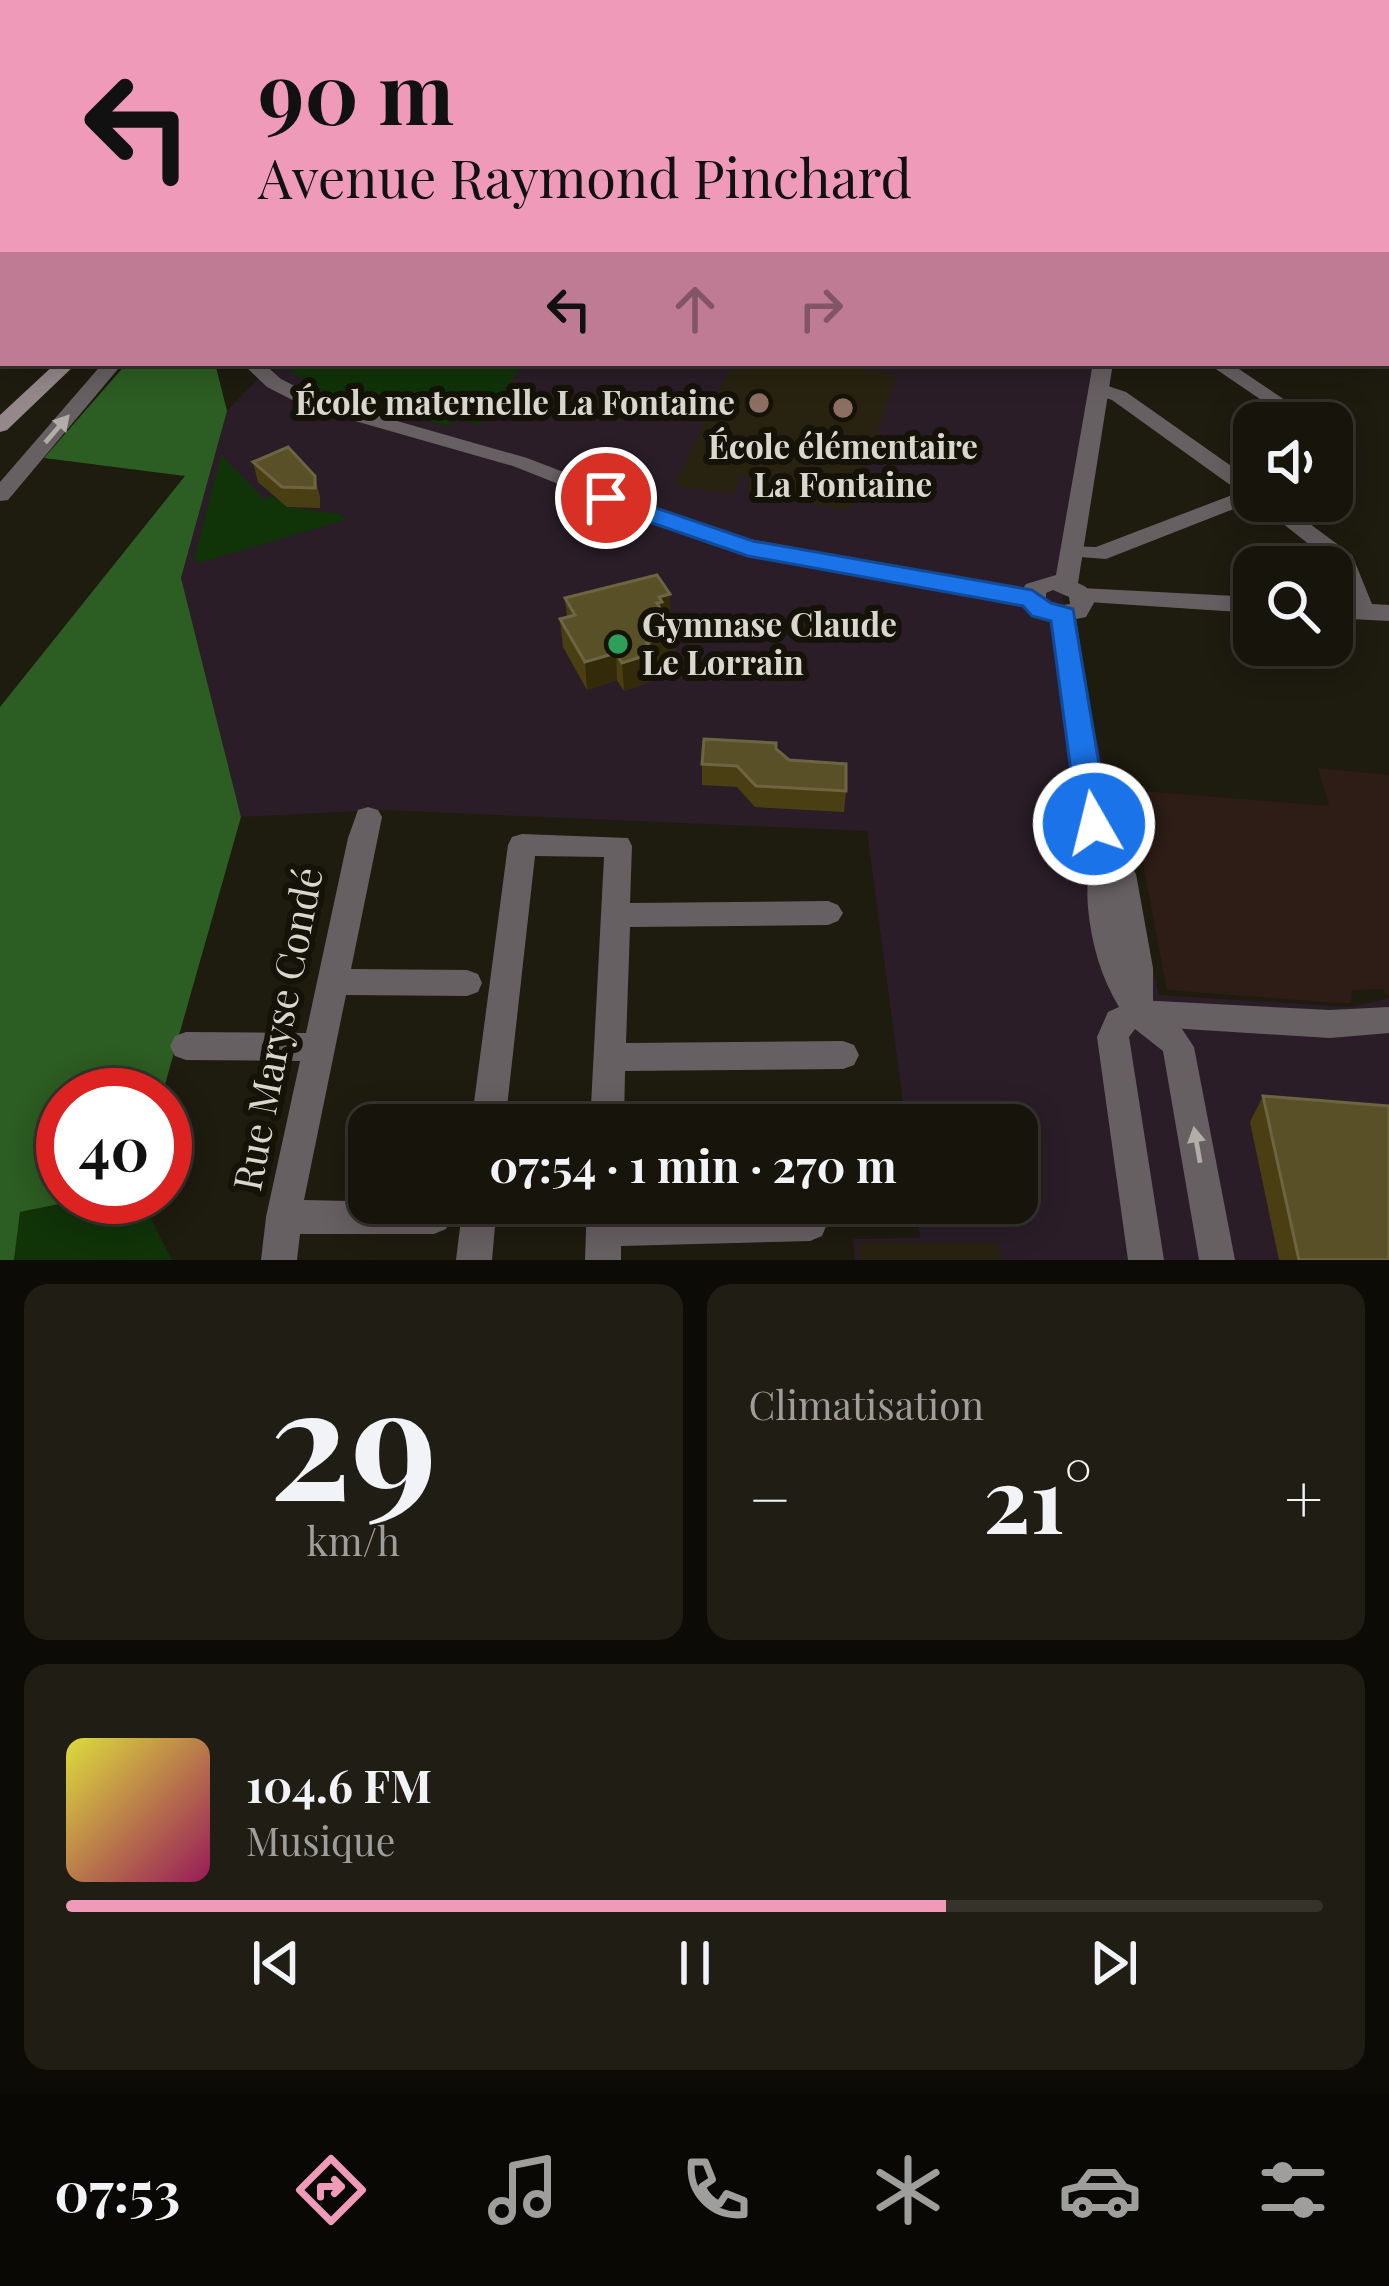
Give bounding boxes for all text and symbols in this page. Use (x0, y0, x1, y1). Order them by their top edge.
text: 90 m (258, 34, 454, 146)
icon: left (60, 48, 216, 204)
text: Avenue Raymond Pinchard (258, 141, 912, 213)
icon: left (536, 276, 602, 342)
icon: ahead (662, 276, 728, 342)
icon: right (788, 276, 854, 342)
place label: École maternelle La Fontaine (295, 379, 735, 423)
marker: École maternelle La Fontaine (746, 390, 772, 416)
marker: École élémentaire La Fontaine (830, 395, 856, 421)
map controls (1233, 402, 1353, 666)
button: sound (1233, 402, 1353, 522)
one-way arrow (43, 415, 70, 444)
place label: École élémentaire La Fontaine (708, 423, 978, 505)
pin (555, 447, 657, 549)
icon: arrive (573, 465, 639, 531)
button: search (1233, 546, 1353, 666)
place label: Gymnase Claude Le Lorrain (642, 601, 897, 683)
marker: Gymnase Claude Le Lorrain (605, 631, 631, 657)
position arrow (1031, 761, 1157, 887)
street label: Rue Maryse Condé (219, 863, 333, 1195)
speed limit sign: 40 (36, 1068, 192, 1224)
one-way arrow (1188, 1125, 1206, 1163)
text: 07:54 · 1 min · 270 m (489, 1134, 897, 1194)
text: 29 (269, 1332, 437, 1540)
text: Climatisation (749, 1378, 984, 1430)
text: 21° (983, 1437, 1092, 1557)
text: − (749, 1453, 791, 1541)
text: + (1284, 1453, 1323, 1541)
text: km/h (306, 1514, 400, 1566)
text: 104.6 FM (246, 1754, 432, 1814)
text: Musique (246, 1814, 395, 1866)
icon: previous (243, 1930, 309, 1996)
icon: pause (662, 1930, 728, 1996)
icon: next (1081, 1930, 1147, 1996)
icon: directions (289, 2148, 373, 2232)
icon: music (481, 2148, 565, 2232)
icon: phone (674, 2148, 758, 2232)
icon: climate (866, 2148, 950, 2232)
icon: car (1058, 2148, 1142, 2232)
icon: filters (1251, 2148, 1335, 2232)
text: 07:53 (54, 2154, 180, 2226)

